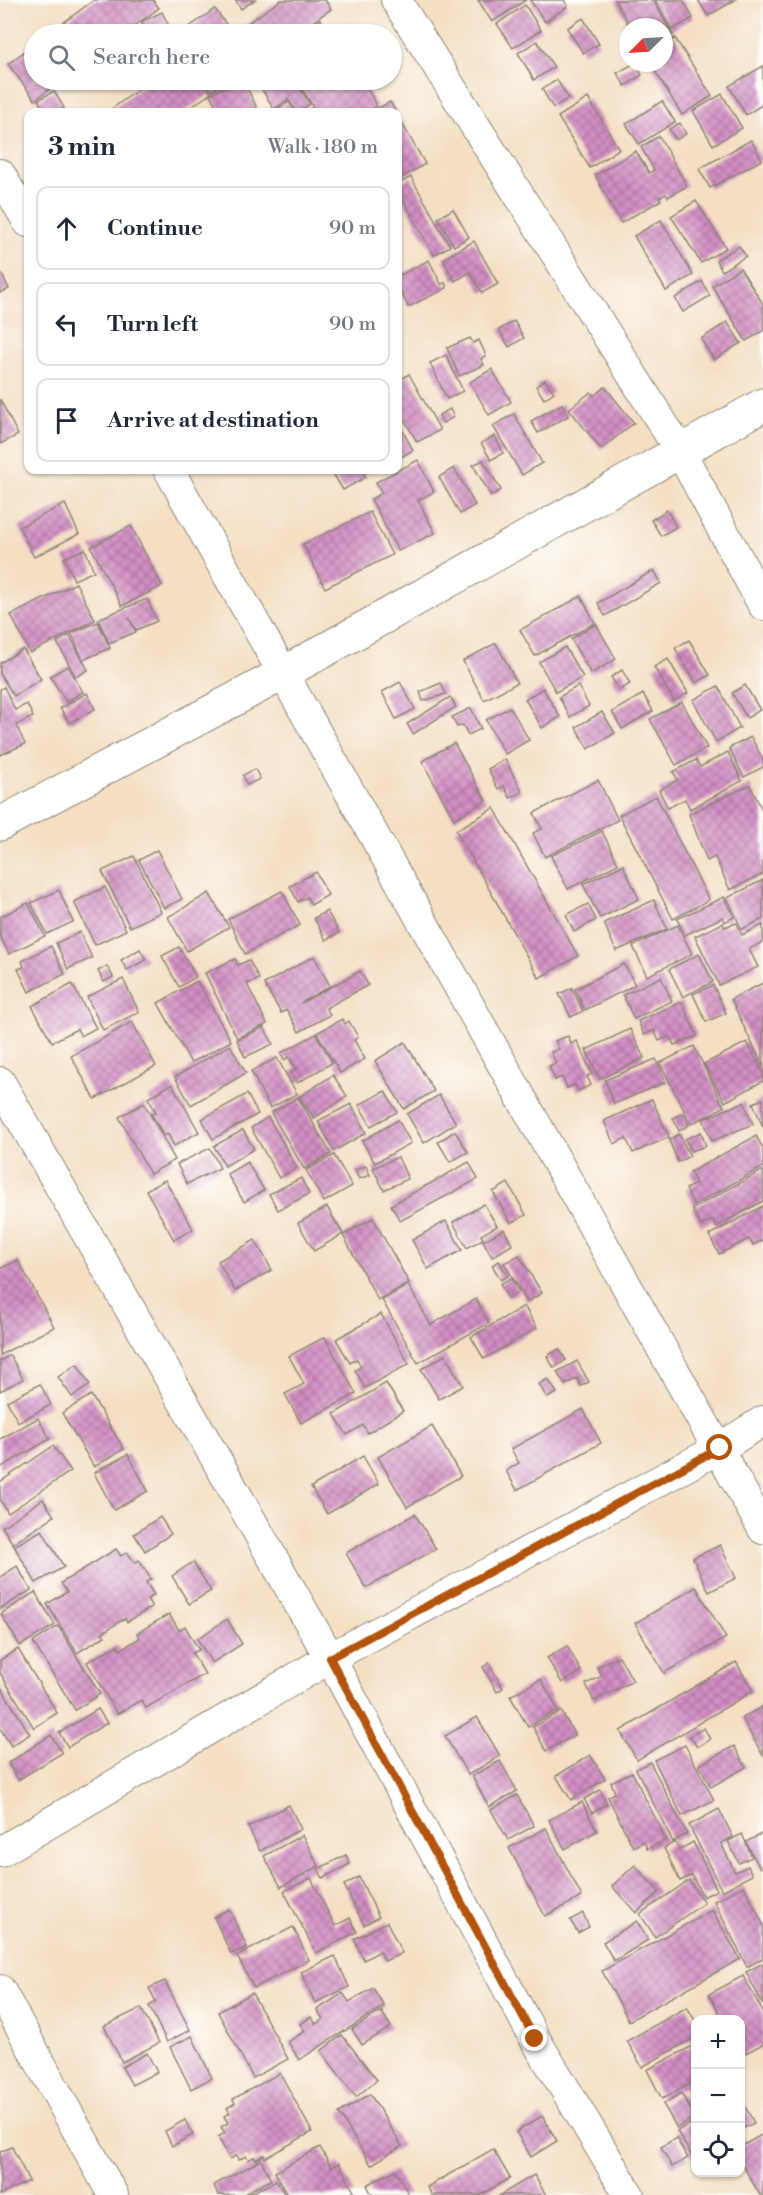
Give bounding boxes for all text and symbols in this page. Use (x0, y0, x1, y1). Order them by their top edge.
north arrow (619, 18, 673, 72)
search box (24, 24, 402, 90)
icon: search (45, 41, 78, 74)
text: Search here (93, 44, 210, 71)
text: 3 min (48, 131, 116, 163)
text: Walk · 180 m (268, 135, 378, 160)
icon: ahead (50, 212, 83, 245)
text: Continue (107, 215, 203, 242)
text: 90 m (329, 216, 376, 241)
icon: left (50, 308, 83, 341)
text: Turn left (107, 311, 198, 338)
text: 90 m (329, 312, 376, 337)
icon: arrive (50, 404, 83, 437)
text: Arrive at destination (107, 407, 319, 434)
route start (706, 1434, 732, 1460)
map controls (691, 2015, 745, 2177)
button: + (691, 2015, 745, 2069)
route end (521, 2025, 547, 2051)
button: − (691, 2069, 745, 2123)
button: locate (691, 2123, 745, 2177)

